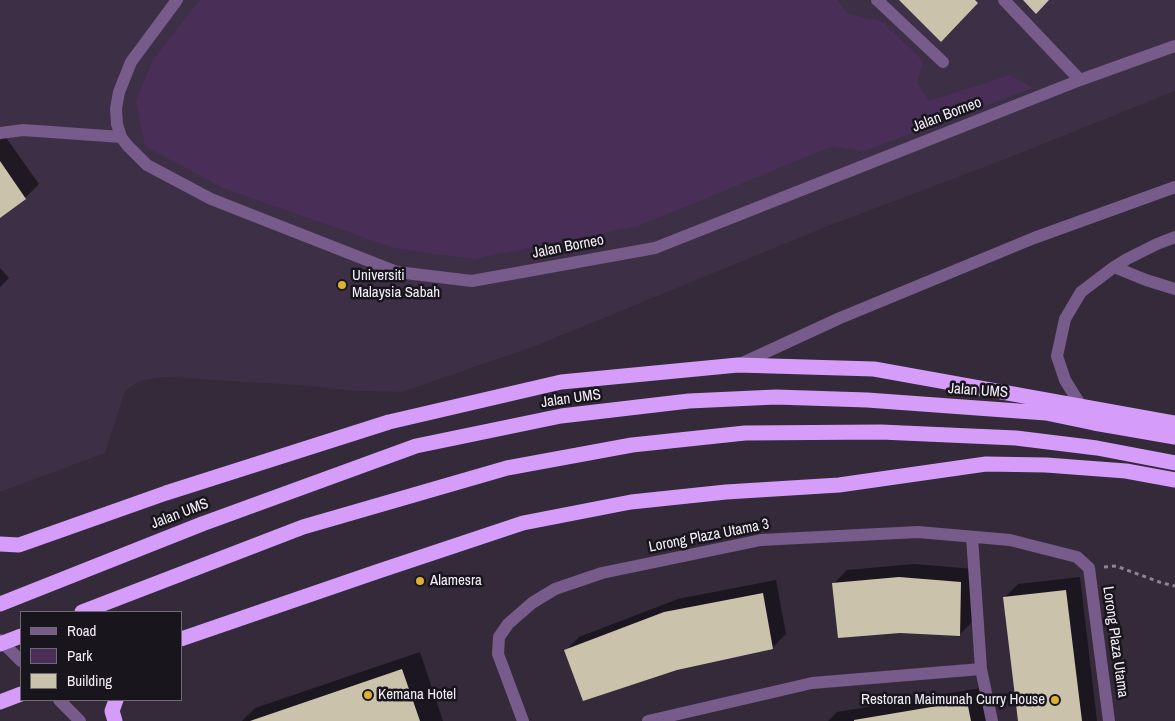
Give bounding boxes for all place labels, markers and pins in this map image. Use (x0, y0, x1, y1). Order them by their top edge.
place label: Universiti Malaysia Sabah (352, 267, 440, 302)
marker: Universiti Malaysia Sabah (336, 279, 348, 291)
place label: Alamesra (430, 572, 482, 590)
marker: Alamesra (414, 575, 426, 587)
place label: Kemana Hotel (378, 686, 456, 704)
marker: Kemana Hotel (362, 689, 374, 701)
place label: Restoran Maimunah Curry House (861, 691, 1045, 709)
marker: Restoran Maimunah Curry House (1049, 694, 1061, 706)

